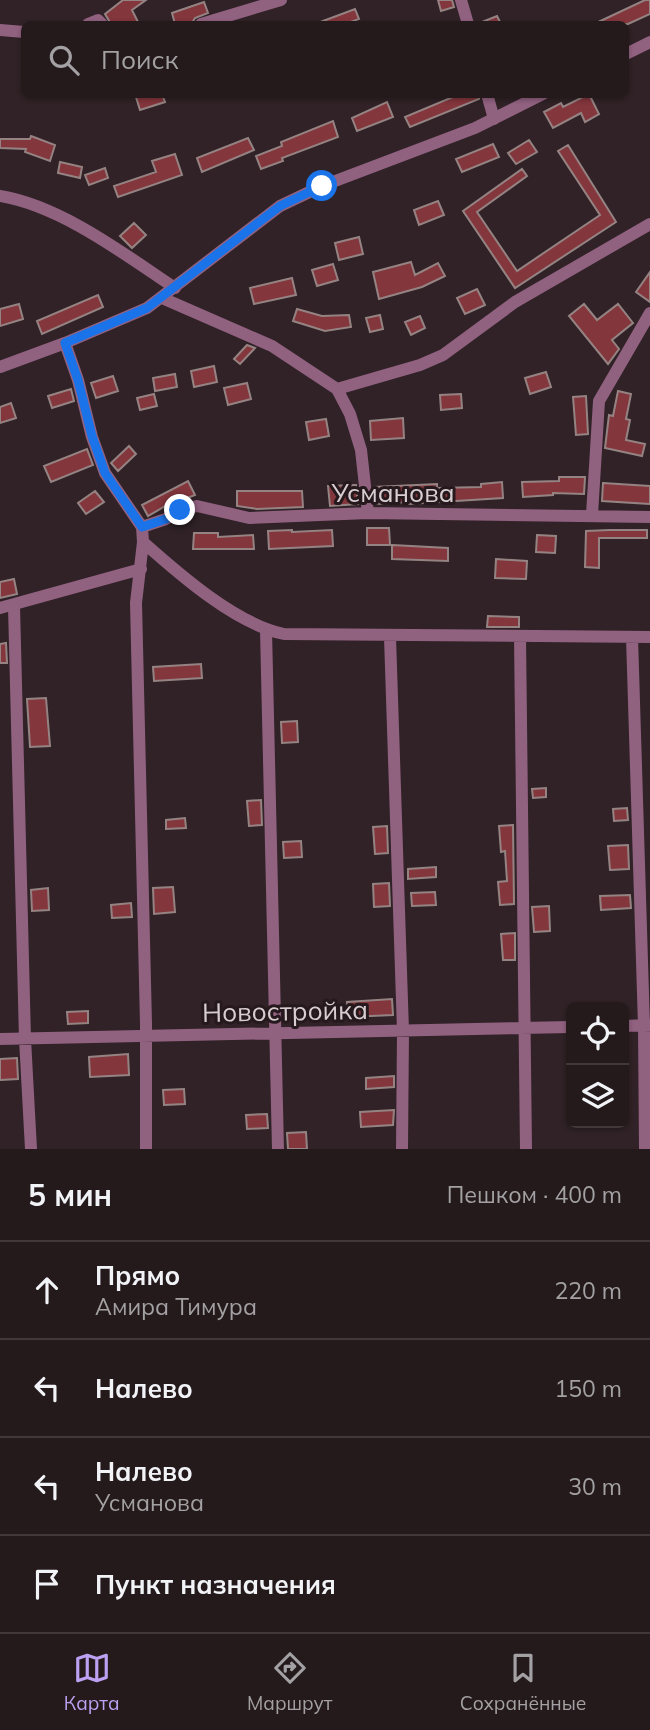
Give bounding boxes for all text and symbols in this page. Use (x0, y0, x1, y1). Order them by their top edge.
search box (21, 21, 629, 98)
icon: search (45, 41, 83, 79)
text: Поиск (101, 43, 179, 76)
route start (306, 170, 337, 201)
street label: Усманова (330, 476, 455, 509)
route end (164, 494, 195, 525)
street label: Новостройка (202, 993, 368, 1029)
map controls (566, 1002, 629, 1128)
button: locate (566, 1002, 629, 1065)
button: layers (566, 1065, 629, 1128)
text: 5 мин (28, 1176, 112, 1214)
text: Пешком · 400 m (447, 1180, 622, 1209)
text: Прямо (95, 1259, 180, 1292)
icon: ahead (28, 1271, 66, 1309)
text: 220 m (554, 1276, 622, 1305)
text: Амира Тимура (95, 1292, 257, 1321)
icon: left (28, 1369, 66, 1407)
text: Налево (95, 1372, 193, 1405)
text: 150 m (554, 1374, 622, 1403)
text: Налево (95, 1455, 193, 1488)
icon: left (28, 1467, 66, 1505)
text: 30 m (568, 1472, 622, 1501)
text: Усманова (95, 1488, 204, 1517)
icon: arrive (28, 1565, 66, 1603)
text: Пункт назначения (95, 1568, 336, 1601)
tab: Карта (64, 1649, 120, 1715)
tab: Маршрут (247, 1649, 332, 1715)
tab: Сохранённые (460, 1649, 586, 1715)

